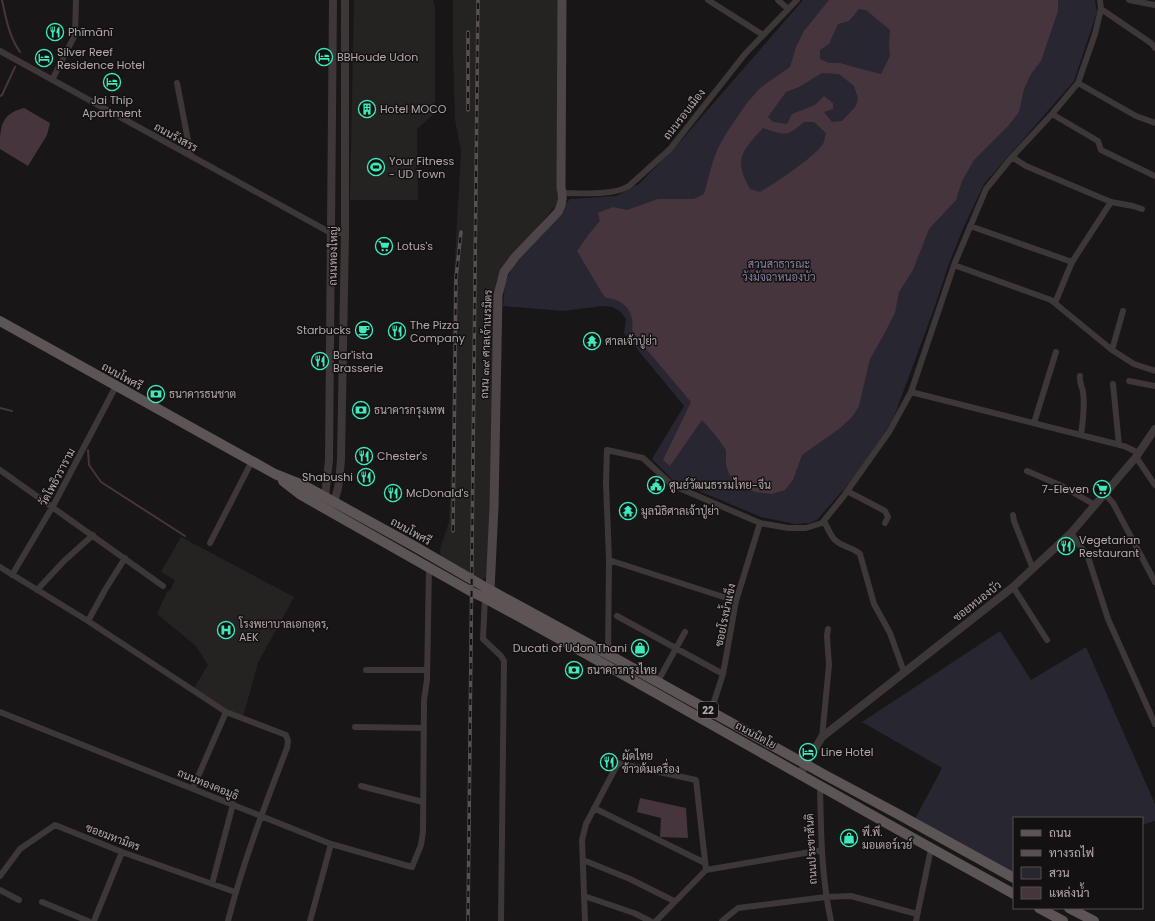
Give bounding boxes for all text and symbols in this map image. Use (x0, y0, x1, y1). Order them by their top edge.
restaurant icon: Phīmānī (45, 22, 65, 42)
place label: Phīmānī (68, 24, 114, 40)
place label: Silver Reef Residence Hotel (57, 44, 145, 73)
hotel icon: BBHoude Udon (314, 47, 334, 67)
hotel icon: Silver Reef Residence Hotel (34, 48, 54, 68)
place label: BBHoude Udon (337, 49, 418, 65)
hotel icon: Jai Thip Apartment (102, 72, 122, 92)
street label: ถนนรอบเมือง (659, 85, 709, 143)
place label: Jai Thip Apartment (82, 92, 142, 121)
building icon: Hotel MOCO (357, 99, 377, 119)
place label: Hotel MOCO (380, 101, 447, 117)
street label: ถนนรังสรร (151, 118, 201, 156)
place label: Your Fitness - UD Town (389, 153, 454, 182)
sports icon: Your Fitness - UD Town (366, 157, 386, 177)
street label: ถนนทองใหญ่ (324, 226, 342, 286)
supermarket icon: Lotus's (374, 236, 394, 256)
place label: Lotus's (397, 238, 433, 254)
park label: สวนสาธารณะ วังมัจฉาหนองบัว (742, 256, 816, 285)
street label: ถนน ๓๙ ศาลเจ้าเนรมิตร (476, 289, 496, 399)
place label: The Pizza Company (410, 317, 466, 346)
cafe icon: Starbucks (354, 320, 374, 340)
restaurant icon: The Pizza Company (387, 321, 407, 341)
place label: Starbucks (296, 322, 351, 338)
temple icon: ศาลเจ้าปู่ย่า (582, 331, 602, 351)
place label: ศาลเจ้าปู่ย่า (605, 333, 657, 349)
place label: Bar'ista Brasserie (333, 347, 383, 376)
restaurant icon: Bar'ista Brasserie (310, 351, 330, 371)
street label: ถนนโพศรี (99, 358, 145, 394)
bank icon: ธนาคารธนชาต (146, 384, 166, 404)
place label: ธนาคารธนชาต (169, 386, 236, 402)
bank icon: ธนาคารกรุงเทพ (351, 400, 371, 420)
place label: ธนาคารกรุงเทพ (374, 402, 445, 419)
street label: วัดโพธิวราราม (35, 445, 79, 509)
restaurant icon: Chester's (354, 446, 374, 466)
place label: Chester's (377, 448, 428, 464)
restaurant icon: Shabushi (356, 467, 376, 487)
place label: Shabushi (302, 469, 353, 485)
public building icon: ศูนย์วัฒนธรรมไทย-จีน (646, 475, 666, 495)
place label: ศูนย์วัฒนธรรมไทย-จีน (669, 477, 771, 493)
supermarket icon: 7-Eleven (1092, 479, 1112, 499)
place label: 7-Eleven (1042, 481, 1089, 497)
restaurant icon: McDonald's (383, 483, 403, 503)
place label: McDonald's (406, 485, 469, 501)
temple icon: มูลนิธิศาลเจ้าปู่ย่า (618, 501, 638, 521)
place label: มูลนิธิศาลเจ้าปู่ย่า (641, 503, 719, 519)
street label: ถนนโพศรี (388, 513, 434, 549)
place label: Vegetarian Restaurant (1079, 532, 1140, 561)
restaurant icon: Vegetarian Restaurant (1056, 536, 1076, 556)
street label: ซอยหนองบัว (949, 577, 1005, 625)
street label: ซอยโรงน้ำแข็ง (708, 581, 740, 648)
place label: โรงพยาบาลเอกอุดร, AEK (238, 616, 329, 645)
hospital icon: โรงพยาบาลเอกอุดร, AEK (216, 620, 236, 640)
shop icon: Ducati of Udon Thani (630, 638, 650, 658)
place label: Ducati of Udon Thani (513, 640, 627, 656)
bank icon: ธนาคารกรุงไทย (564, 660, 584, 680)
place label: ธนาคารกรุงไทย (587, 662, 657, 679)
road number: 22 (698, 702, 718, 718)
street label: ถนนนิตโย (733, 717, 779, 753)
hotel icon: Line Hotel (798, 742, 818, 762)
place label: Line Hotel (821, 744, 873, 760)
place label: ผัดไทย ข้าวต้มเครื่อง (622, 748, 680, 777)
restaurant icon: ผัดไทย ข้าวต้มเครื่อง (599, 752, 619, 772)
street label: ถนนทองคอมูธิ (175, 764, 241, 804)
street label: ถนนประชาสันติ (801, 813, 821, 885)
legend (1013, 817, 1143, 909)
street label: ซอยมหามิตร (83, 819, 143, 855)
place label: พี.พี. มอเตอร์เวย์ (862, 824, 912, 853)
text: ถนน (1049, 824, 1072, 841)
shop icon: พี.พี. มอเตอร์เวย์ (839, 828, 859, 848)
text: ทางรถไฟ (1049, 844, 1094, 861)
text: สวน (1049, 864, 1070, 881)
text: แหล่งน้ำ (1049, 882, 1089, 901)

